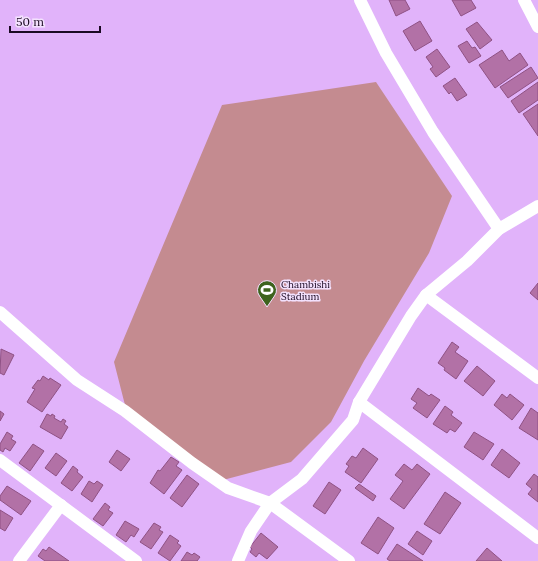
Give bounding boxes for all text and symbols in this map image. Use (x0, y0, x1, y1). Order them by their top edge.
scale bar (10, 8, 100, 34)
text: 50 m (16, 14, 44, 29)
place label: Chambishi Stadium (281, 278, 330, 303)
sports icon: Chambishi Stadium (256, 279, 278, 307)

